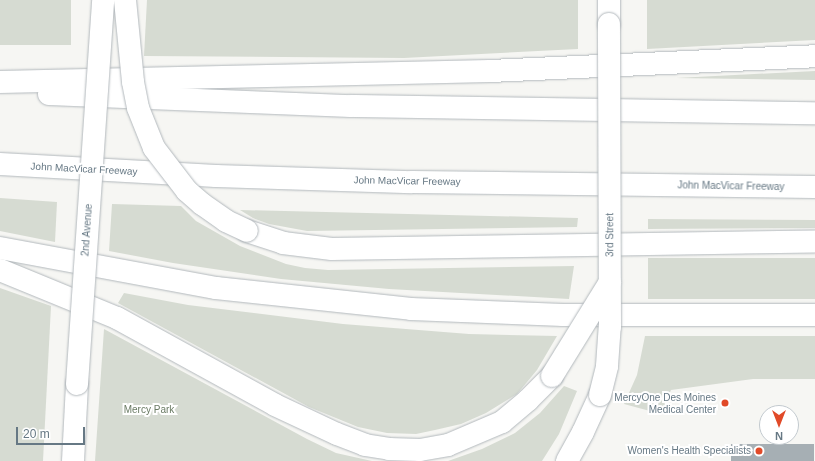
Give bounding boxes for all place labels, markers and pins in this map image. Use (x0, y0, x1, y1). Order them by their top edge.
place label: MercyOne Des Moines Medical Center (614, 391, 716, 414)
marker: MercyOne Des Moines Medical Center (719, 397, 731, 409)
place label: Women's Health Specialists (628, 445, 751, 457)
marker: Women's Health Specialists (754, 446, 764, 456)

